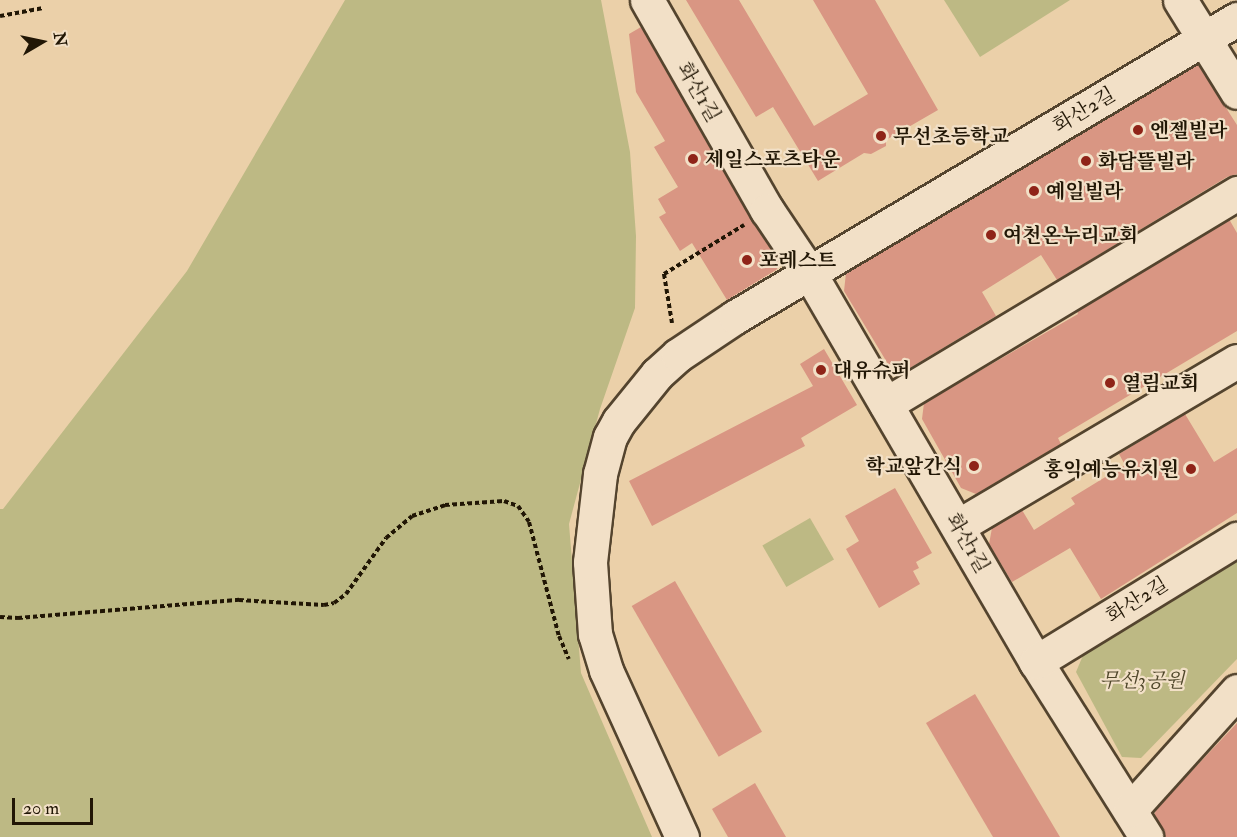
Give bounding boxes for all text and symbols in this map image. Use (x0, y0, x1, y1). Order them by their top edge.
north arrow (12, 12, 72, 72)
text: N (49, 31, 71, 48)
street label: 화산1길 (672, 58, 726, 126)
street label: 화산2길 (1049, 82, 1119, 138)
place label: 엔젤빌라 (1150, 118, 1227, 142)
marker: 엔젤빌라 (1131, 123, 1145, 137)
place label: 무선초등학교 (893, 124, 1009, 148)
marker: 무선초등학교 (874, 129, 888, 143)
place label: 제일스포츠타운 (705, 147, 840, 171)
place label: 화담뜰빌라 (1098, 149, 1195, 173)
marker: 제일스포츠타운 (686, 152, 700, 166)
marker: 화담뜰빌라 (1079, 154, 1093, 168)
place label: 예일빌라 (1046, 179, 1123, 203)
marker: 예일빌라 (1027, 184, 1041, 198)
place label: 여천온누리교회 (1003, 223, 1138, 247)
marker: 여천온누리교회 (984, 228, 998, 242)
place label: 포레스트 (759, 248, 836, 272)
marker: 포레스트 (740, 253, 754, 267)
place label: 대유슈퍼 (833, 358, 910, 382)
marker: 대유슈퍼 (814, 363, 828, 377)
place label: 열림교회 (1122, 371, 1199, 395)
marker: 열림교회 (1103, 376, 1117, 390)
place label: 학교앞간식 (865, 454, 962, 478)
place label: 홍익예능유치원 (1044, 457, 1179, 481)
marker: 학교앞간식 (967, 459, 981, 473)
marker: 홍익예능유치원 (1184, 462, 1198, 476)
street label: 화산1길 (941, 509, 995, 577)
street label: 화산2길 (1102, 572, 1172, 628)
park label: 무선3공원 (1100, 668, 1184, 692)
scale bar (15, 786, 96, 824)
text: 20 m (23, 797, 59, 820)

